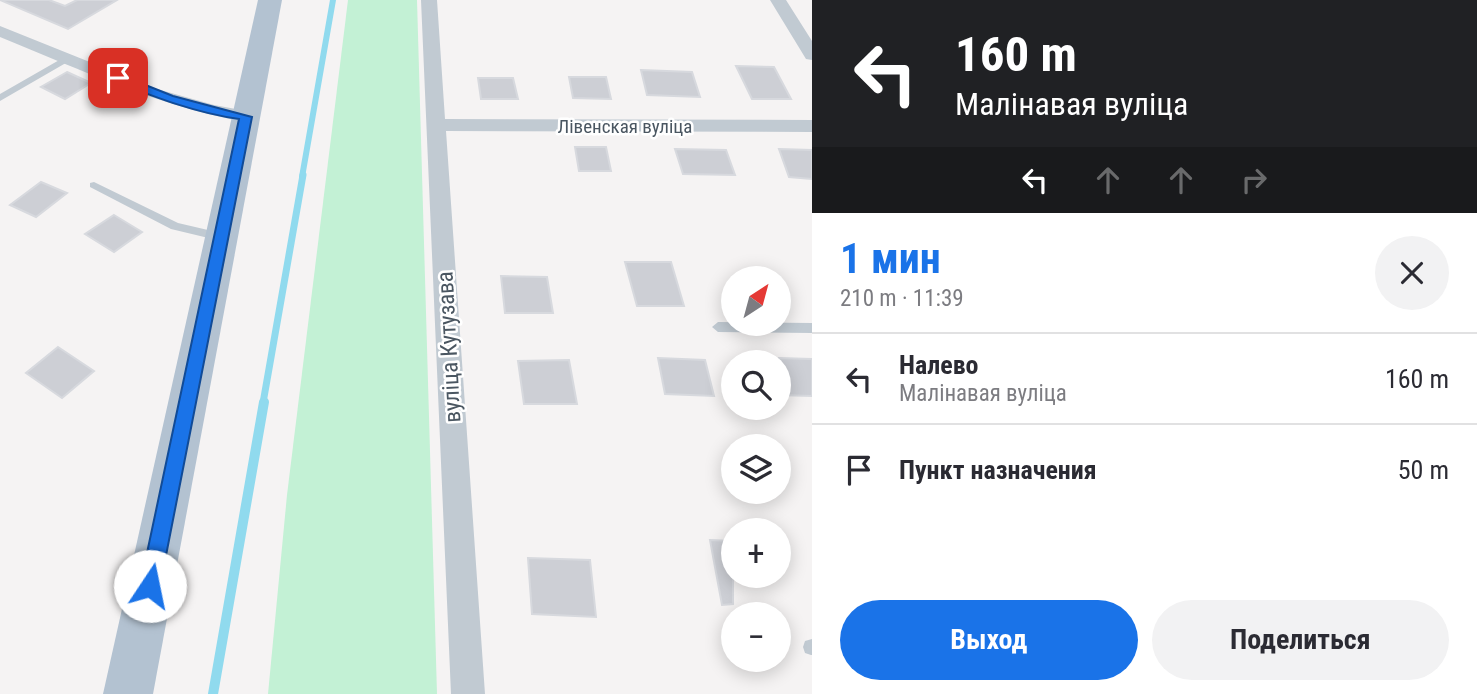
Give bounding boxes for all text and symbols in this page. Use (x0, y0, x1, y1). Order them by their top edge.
text: 160 m (955, 26, 1077, 83)
icon: left (840, 28, 931, 119)
pin (88, 48, 148, 108)
icon: arrive (99, 59, 137, 97)
text: Малінавая вуліца (955, 85, 1188, 123)
street label: Лівенская вуліца (558, 115, 692, 138)
icon: left (1016, 161, 1054, 199)
icon: ahead (1089, 161, 1127, 199)
icon: ahead (1162, 161, 1200, 199)
icon: right (1235, 161, 1273, 199)
text: 1 мин (840, 234, 941, 283)
button: close (1375, 236, 1449, 310)
north arrow (721, 266, 791, 336)
map controls (721, 266, 791, 672)
street label: вуліца Кутузава (432, 271, 466, 423)
text: 210 m · 11:39 (840, 285, 964, 312)
button: search (721, 350, 791, 420)
text: Налево (899, 350, 979, 380)
icon: left (840, 360, 878, 398)
text: 160 m (1385, 364, 1449, 394)
text: Малінавая вуліца (899, 380, 1067, 407)
button: layers (721, 434, 791, 504)
icon: arrive (840, 451, 878, 489)
text: Пункт назначения (899, 455, 1097, 485)
text: 50 m (1398, 455, 1449, 485)
button: + (721, 518, 791, 588)
position arrow (113, 549, 187, 623)
button: Выход (840, 600, 1138, 680)
button: Поделиться (1152, 600, 1449, 680)
button: − (721, 602, 791, 672)

